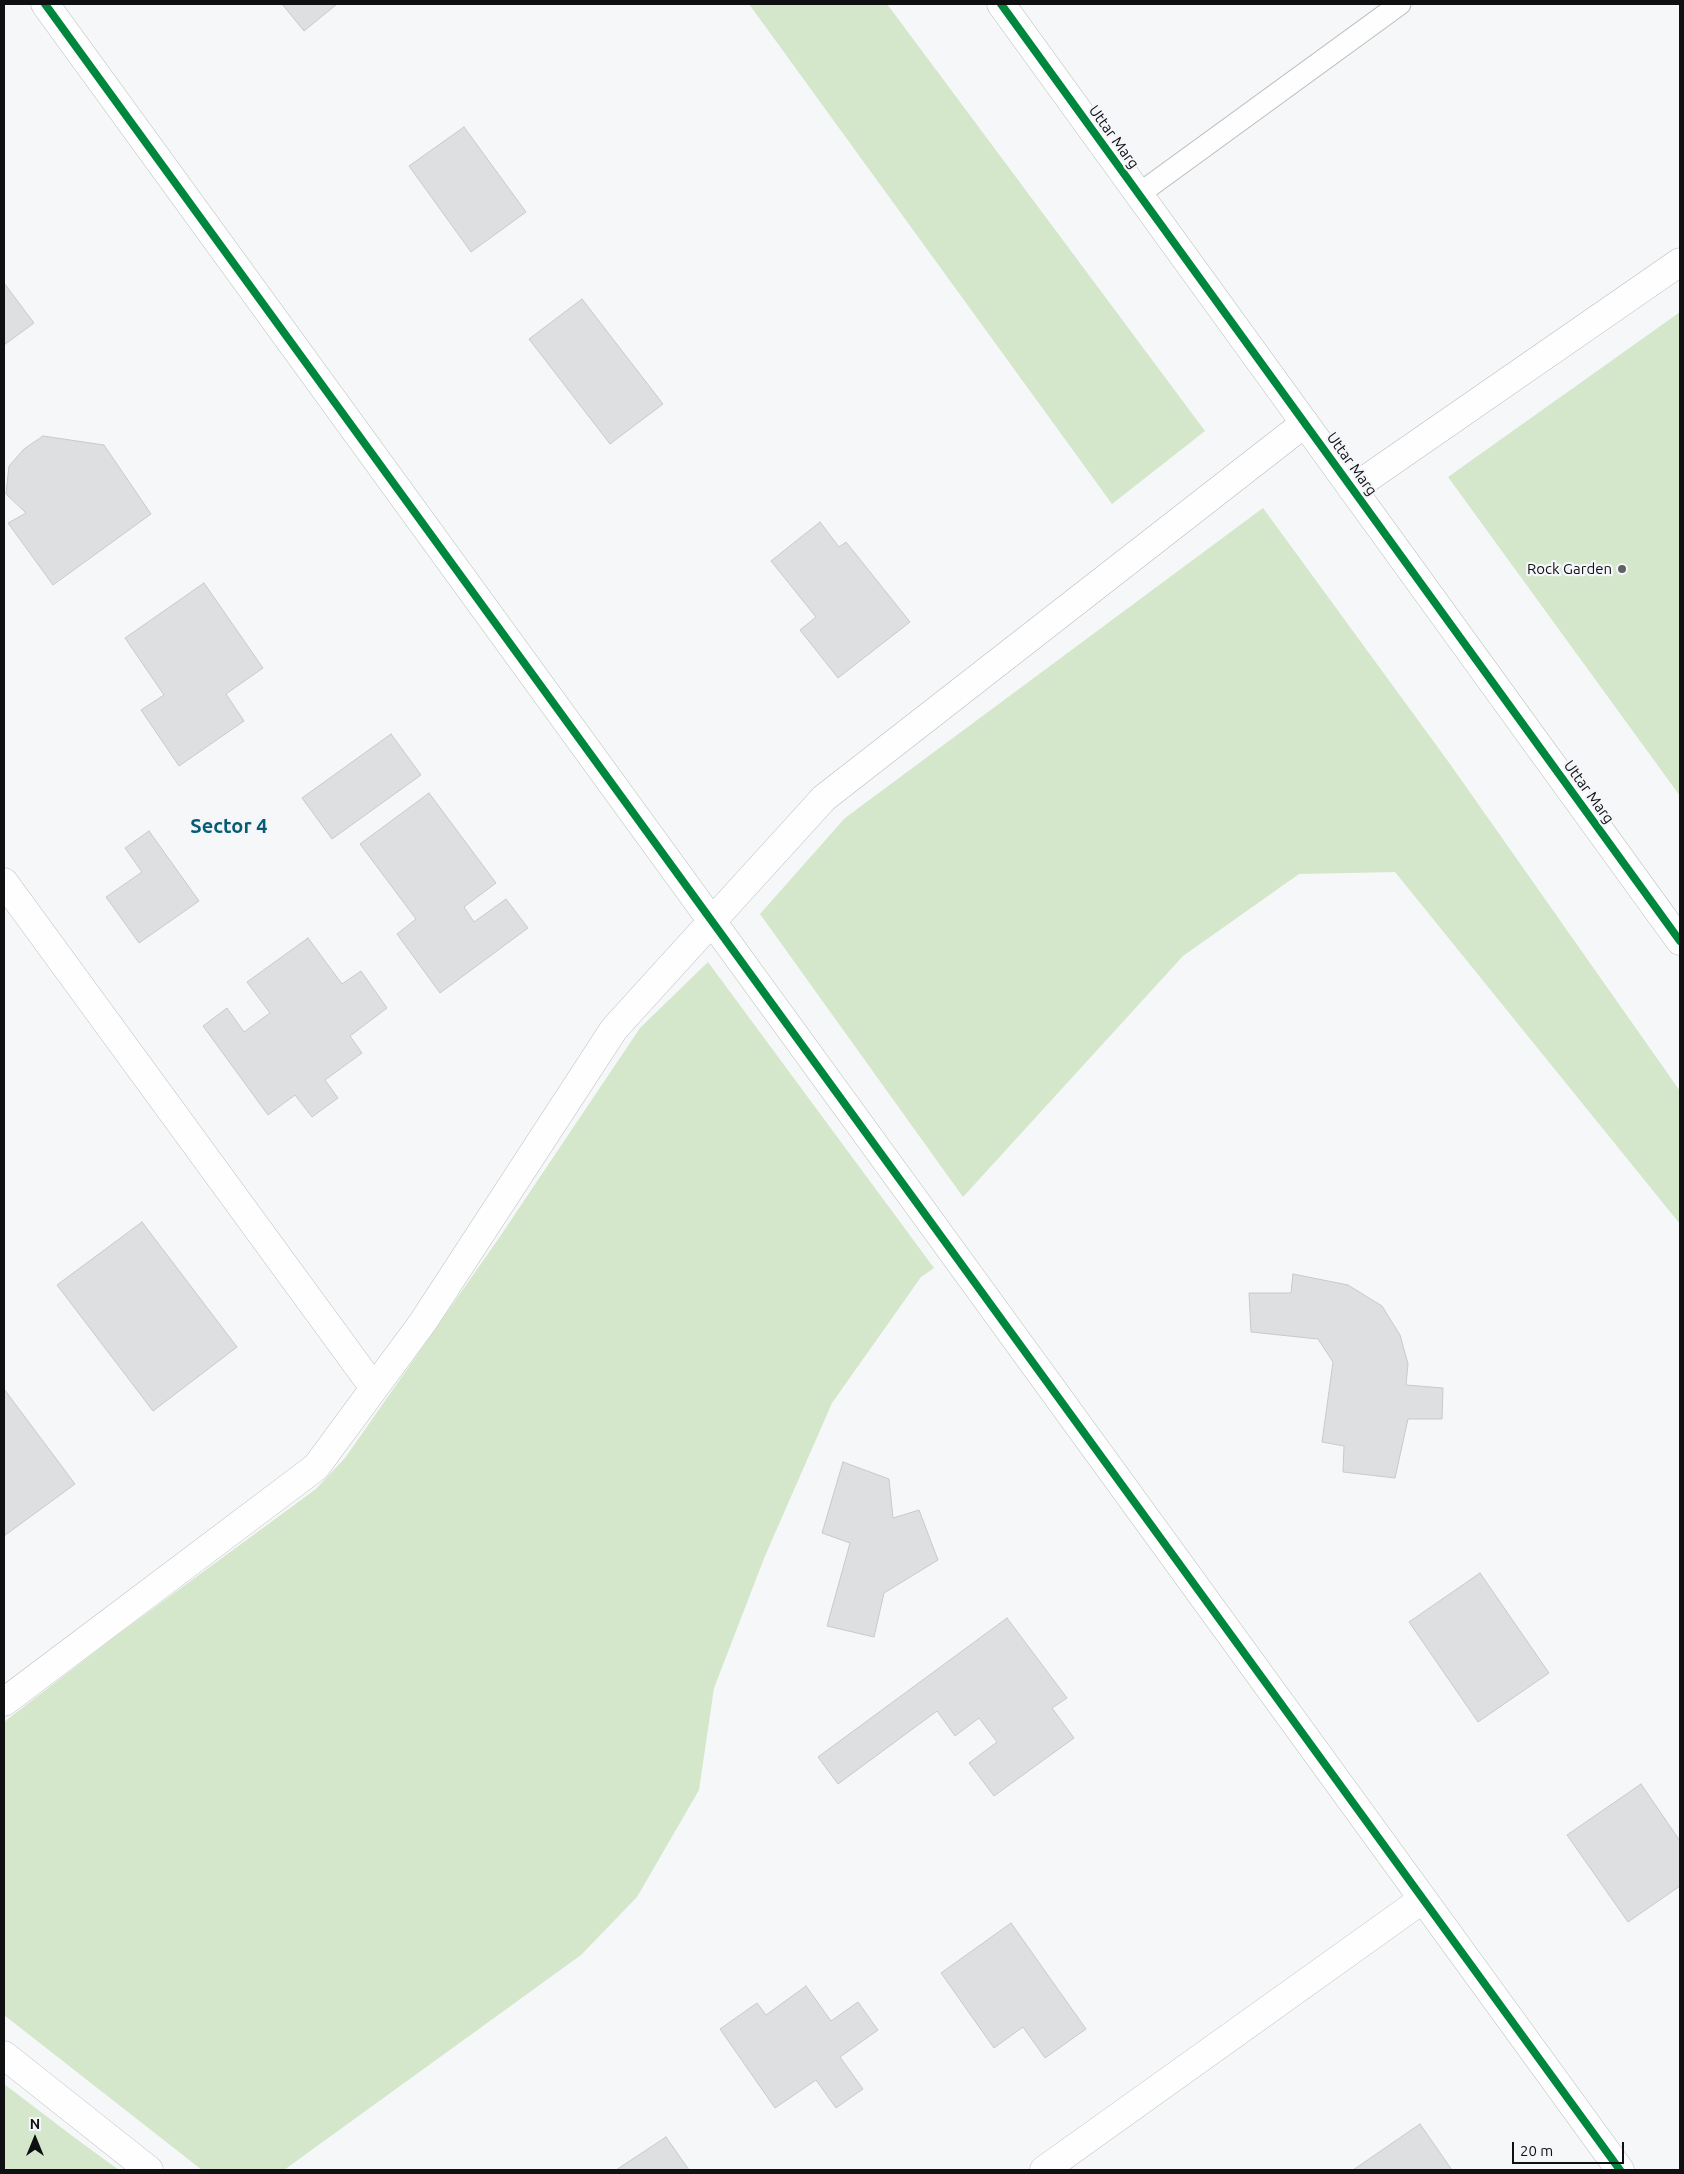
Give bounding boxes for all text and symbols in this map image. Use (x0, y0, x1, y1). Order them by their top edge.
street label: Uttar Marg (1085, 102, 1143, 172)
street label: Uttar Marg (1323, 429, 1381, 499)
place label: Rock Garden (1527, 560, 1612, 578)
marker: Rock Garden (1616, 563, 1628, 575)
street label: Uttar Marg (1560, 757, 1618, 827)
district label: Sector 4 (190, 814, 268, 838)
north arrow (10, 2114, 60, 2164)
text: N (30, 2116, 40, 2132)
scale bar (1514, 2132, 1626, 2164)
text: 20 m (1520, 2142, 1553, 2159)

